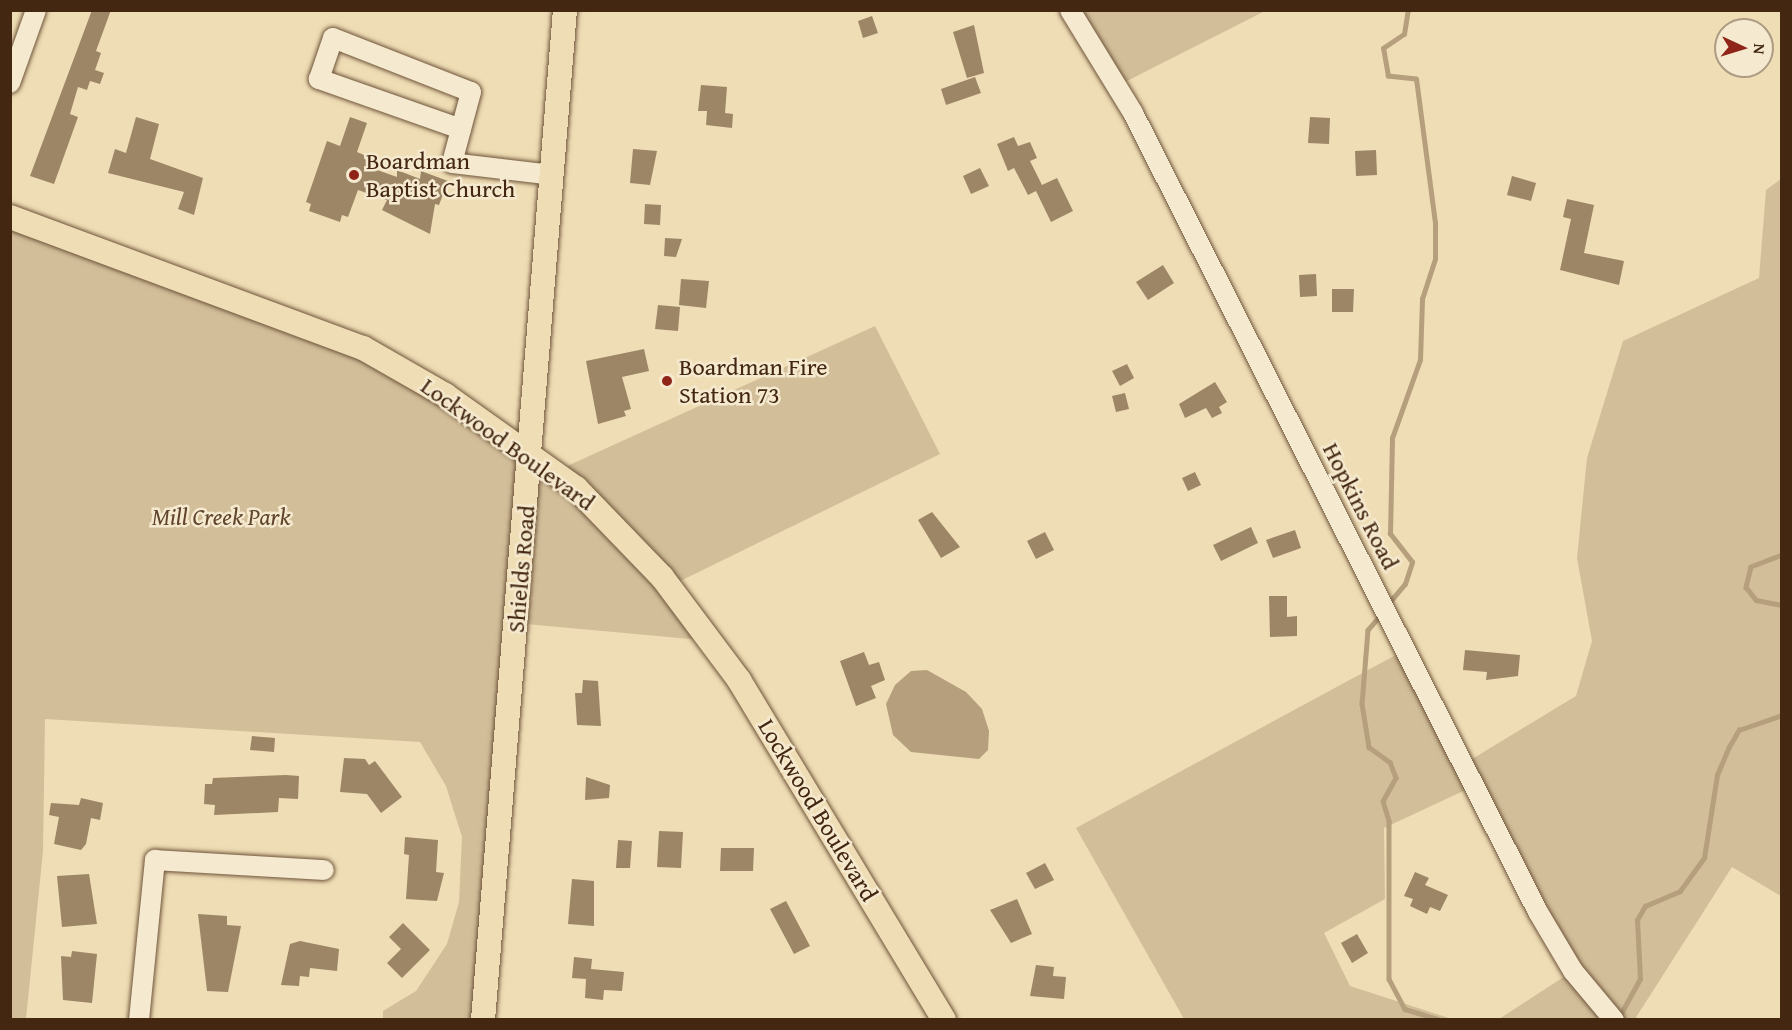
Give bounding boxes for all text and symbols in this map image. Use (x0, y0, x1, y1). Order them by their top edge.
north arrow (1714, 18, 1774, 78)
text: N (1748, 43, 1772, 55)
place label: Boardman Baptist Church (366, 147, 515, 203)
marker: Boardman Baptist Church (347, 168, 361, 182)
place label: Boardman Fire Station 73 (679, 353, 828, 409)
street label: Lockwood Boulevard (415, 371, 601, 517)
marker: Boardman Fire Station 73 (660, 374, 674, 388)
street label: Hopkins Road (1317, 438, 1405, 574)
park label: Mill Creek Park (152, 503, 290, 531)
street label: Shields Road (501, 504, 541, 634)
street label: Lockwood Boulevard (752, 714, 884, 906)

